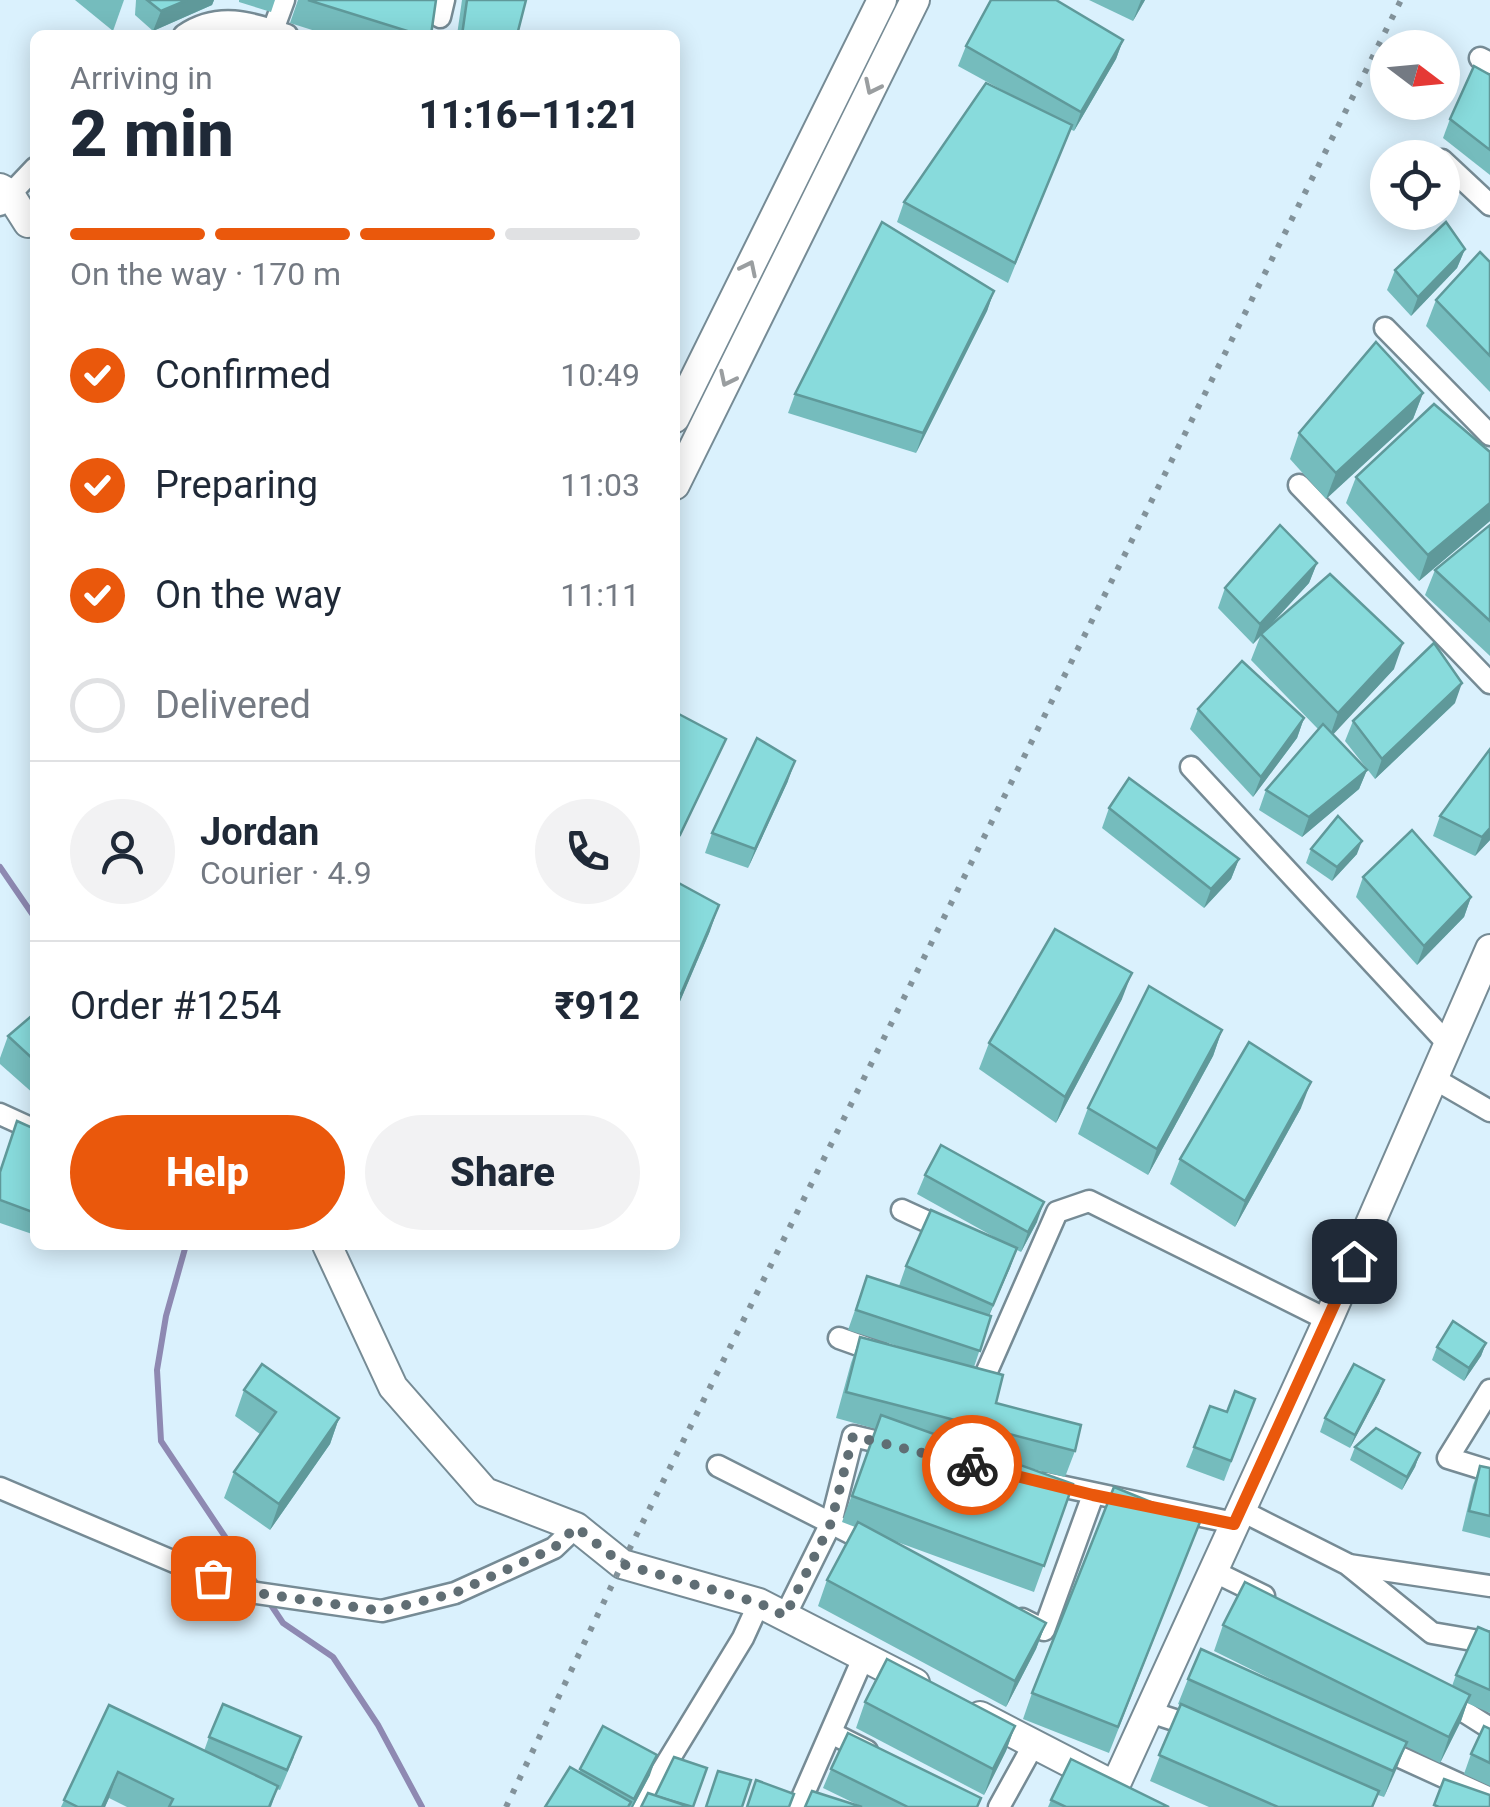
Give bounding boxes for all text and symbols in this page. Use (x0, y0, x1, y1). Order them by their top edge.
north arrow (1370, 30, 1460, 120)
map controls (1370, 30, 1460, 230)
text: Arriving in (70, 59, 213, 97)
one-way arrow (864, 77, 884, 95)
text: 11:16–11:21 (419, 93, 640, 137)
text: 2 min (70, 96, 234, 172)
button: locate (1370, 140, 1460, 230)
text: On the way · 170 m (70, 255, 341, 293)
one-way arrow (737, 260, 756, 278)
icon: check (70, 348, 125, 403)
text: Confirmed (155, 353, 331, 397)
text: 10:49 (560, 356, 640, 394)
one-way arrow (720, 368, 740, 386)
icon: check (70, 458, 125, 513)
text: Preparing (155, 463, 318, 507)
text: 11:03 (560, 466, 640, 504)
icon: check (70, 568, 125, 623)
text: On the way (155, 573, 341, 617)
text: 11:11 (560, 576, 640, 614)
text: Delivered (155, 683, 311, 727)
button: person (70, 799, 175, 904)
button: phone (535, 799, 640, 904)
text: Jordan (200, 810, 319, 854)
text: Courier · 4.9 (200, 854, 372, 892)
text: Order #1254 (70, 984, 281, 1028)
text: ₹912 (555, 984, 640, 1028)
button: Help (70, 1115, 345, 1230)
button: Share (365, 1115, 640, 1230)
pin (1312, 1219, 1397, 1304)
icon: home (1327, 1234, 1382, 1289)
courier (922, 1415, 1022, 1515)
icon: bike (945, 1438, 1000, 1493)
pin (171, 1536, 256, 1621)
icon: bag (186, 1551, 241, 1606)

